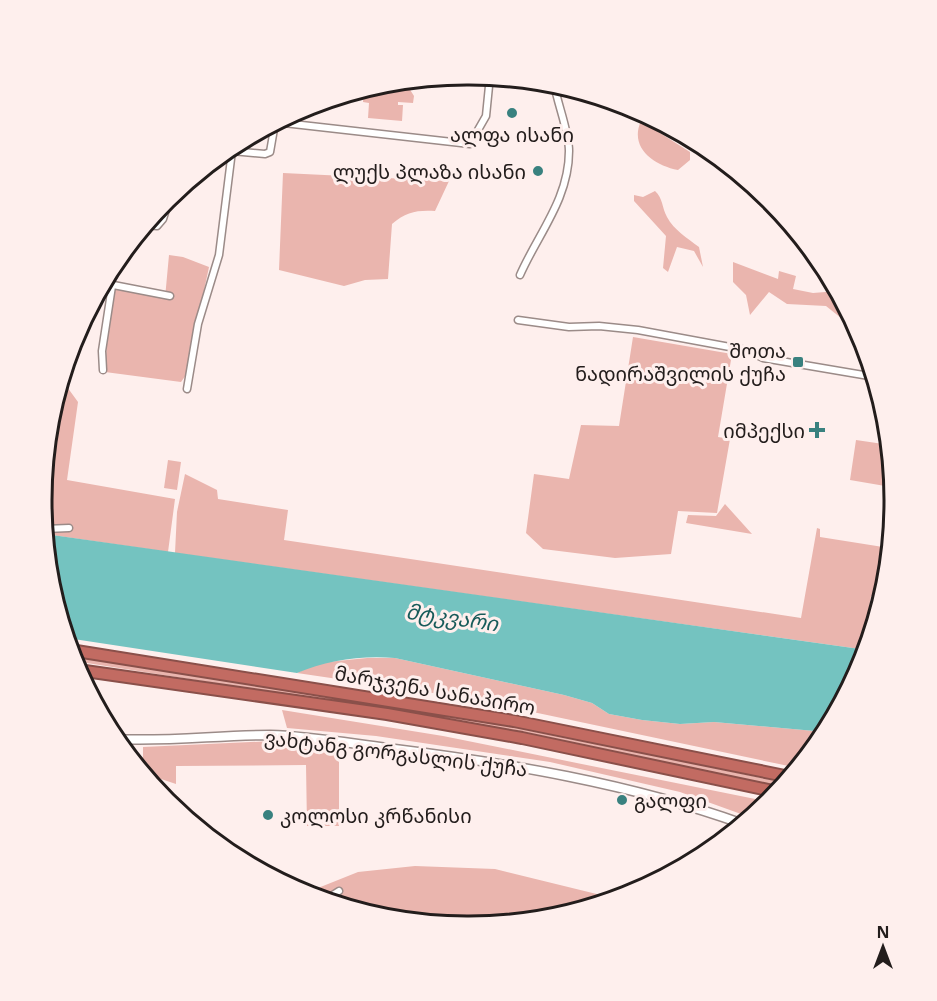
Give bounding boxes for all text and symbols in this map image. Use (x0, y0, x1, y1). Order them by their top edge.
marker: ალფა ისანი (505, 106, 519, 120)
place label: ალფა ისანი (450, 121, 574, 148)
place label: ლუქს პლაზა ისანი (333, 158, 526, 185)
marker: ლუქს პლაზა ისანი (531, 164, 545, 178)
place label: შოთა ნადირაშვილის ქუჩა (575, 337, 786, 387)
marker: შოთა ნადირაშვილის ქუჩა (791, 355, 805, 369)
place label: იმპექსი (723, 417, 805, 444)
marker: იმპექსი (810, 423, 824, 437)
water label: მტკვარი (404, 597, 501, 637)
street label: მარჯვენა სანაპირო (333, 659, 537, 721)
street label: ვახტანგ გორგასლის ქუჩა (263, 723, 529, 783)
place label: გალფი (634, 787, 707, 814)
marker: გალფი (615, 793, 629, 807)
place label: კოლოსი კრწანისი (280, 802, 472, 829)
marker: კოლოსი კრწანისი (261, 808, 275, 822)
north arrow (853, 917, 913, 977)
text: N (876, 921, 890, 943)

